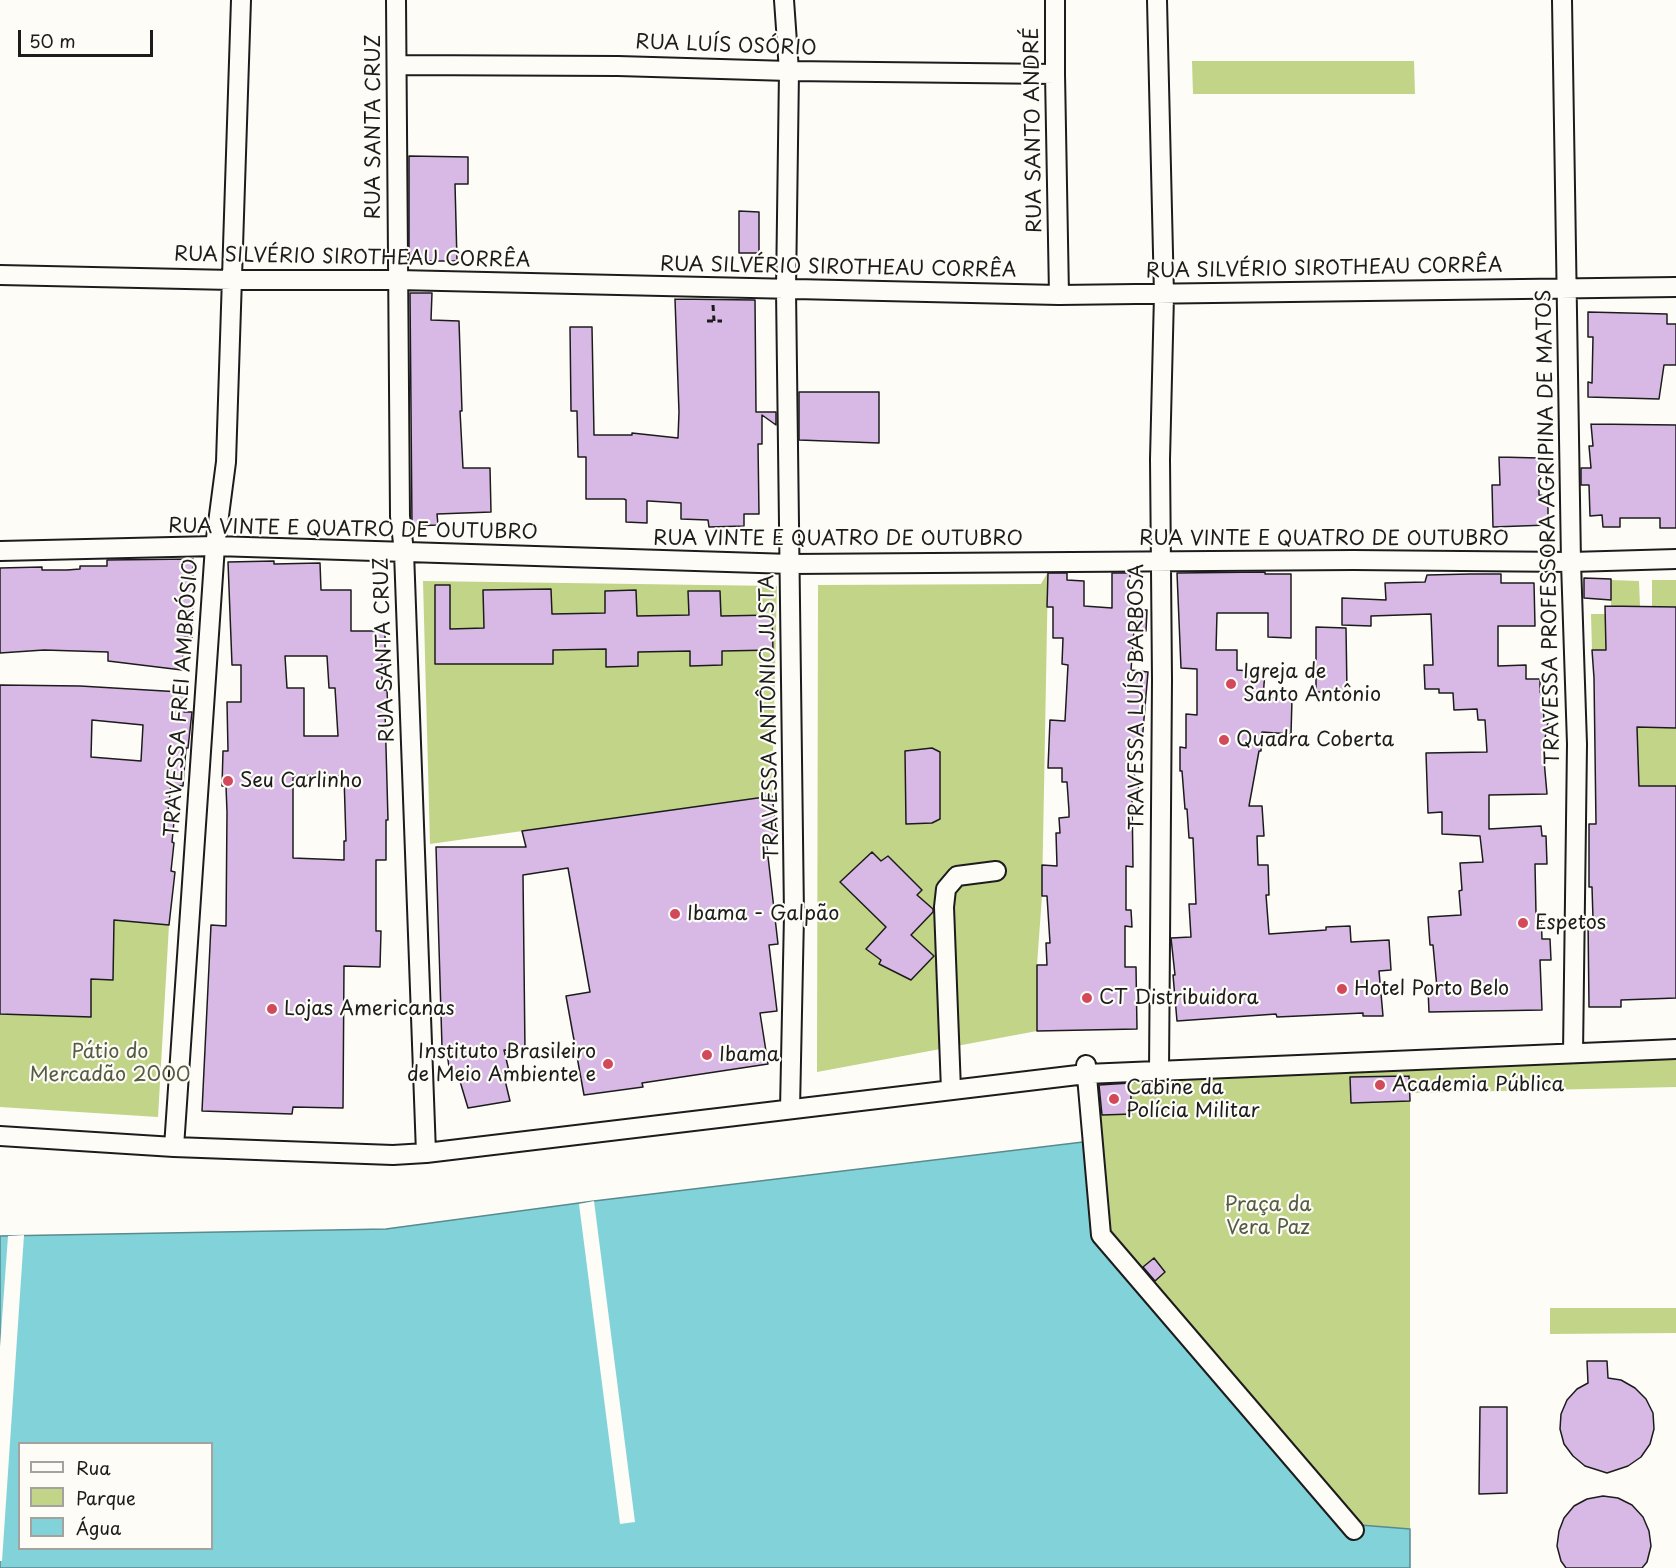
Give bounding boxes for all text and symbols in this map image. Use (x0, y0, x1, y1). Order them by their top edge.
scale bar (21, 18, 156, 56)
text: 50 m (29, 27, 76, 54)
street label: RUA SANTO ANDRÉ (1020, 27, 1048, 233)
street label: RUA LUÍS OSÓRIO (635, 31, 817, 61)
street label: RUA SANTA CRUZ (362, 34, 386, 220)
street label: RUA SILVÉRIO SIROTHEAU CORRÊA (174, 243, 530, 273)
street label: RUA SILVÉRIO SIROTHEAU CORRÊA (660, 253, 1016, 283)
street label: RUA SILVÉRIO SIROTHEAU CORRÊA (1146, 254, 1502, 284)
street label: TRAVESSA PROFESSORA AGRIPINA DE MATOS (1533, 289, 1565, 765)
street label: RUA VINTE E QUATRO DE OUTUBRO (168, 515, 538, 545)
street label: RUA VINTE E QUATRO DE OUTUBRO (653, 527, 1023, 551)
street label: RUA VINTE E QUATRO DE OUTUBRO (1139, 527, 1509, 551)
street label: RUA SANTA CRUZ (370, 557, 400, 743)
street label: TRAVESSA FREI AMBRÓSIO (160, 558, 204, 838)
street label: TRAVESSA LUÍS BARBOSA (1125, 564, 1149, 830)
street label: TRAVESSA ANTÔNIO JUSTA (756, 574, 784, 860)
place label: Igreja de Santo Antônio (1243, 660, 1381, 707)
marker: Igreja de Santo Antônio (1224, 677, 1238, 691)
place label: Quadra Coberta (1236, 728, 1394, 752)
marker: Quadra Coberta (1217, 733, 1231, 747)
place label: Seu Carlinho (240, 769, 362, 793)
marker: Seu Carlinho (221, 774, 235, 788)
place label: Ibama - Galpão (687, 902, 839, 926)
marker: Ibama - Galpão (668, 907, 682, 921)
place label: Espetos (1535, 911, 1606, 935)
marker: Espetos (1516, 916, 1530, 930)
place label: Hotel Porto Belo (1354, 977, 1509, 1001)
marker: Hotel Porto Belo (1335, 982, 1349, 996)
place label: CT Distribuidora (1099, 986, 1259, 1010)
marker: CT Distribuidora (1080, 991, 1094, 1005)
place label: Lojas Americanas (284, 997, 455, 1021)
marker: Lojas Americanas (265, 1002, 279, 1016)
park label: Pátio do Mercadão 2000 (30, 1040, 190, 1087)
place label: Instituto Brasileiro de Meio Ambiente e (407, 1040, 596, 1087)
place label: Ibama (719, 1043, 779, 1067)
marker: Ibama (700, 1048, 714, 1062)
marker: Instituto Brasileiro de Meio Ambiente e (601, 1057, 615, 1071)
place label: Academia Pública (1392, 1073, 1564, 1097)
place label: Cabine da Polícia Militar (1126, 1076, 1259, 1123)
marker: Academia Pública (1373, 1078, 1387, 1092)
marker: Cabine da Polícia Militar (1107, 1092, 1121, 1106)
park label: Praça da Vera Paz (1225, 1193, 1311, 1240)
legend (18, 1442, 213, 1550)
text: Rua (76, 1454, 111, 1481)
text: Parque (76, 1484, 136, 1511)
text: Água (76, 1514, 121, 1541)

